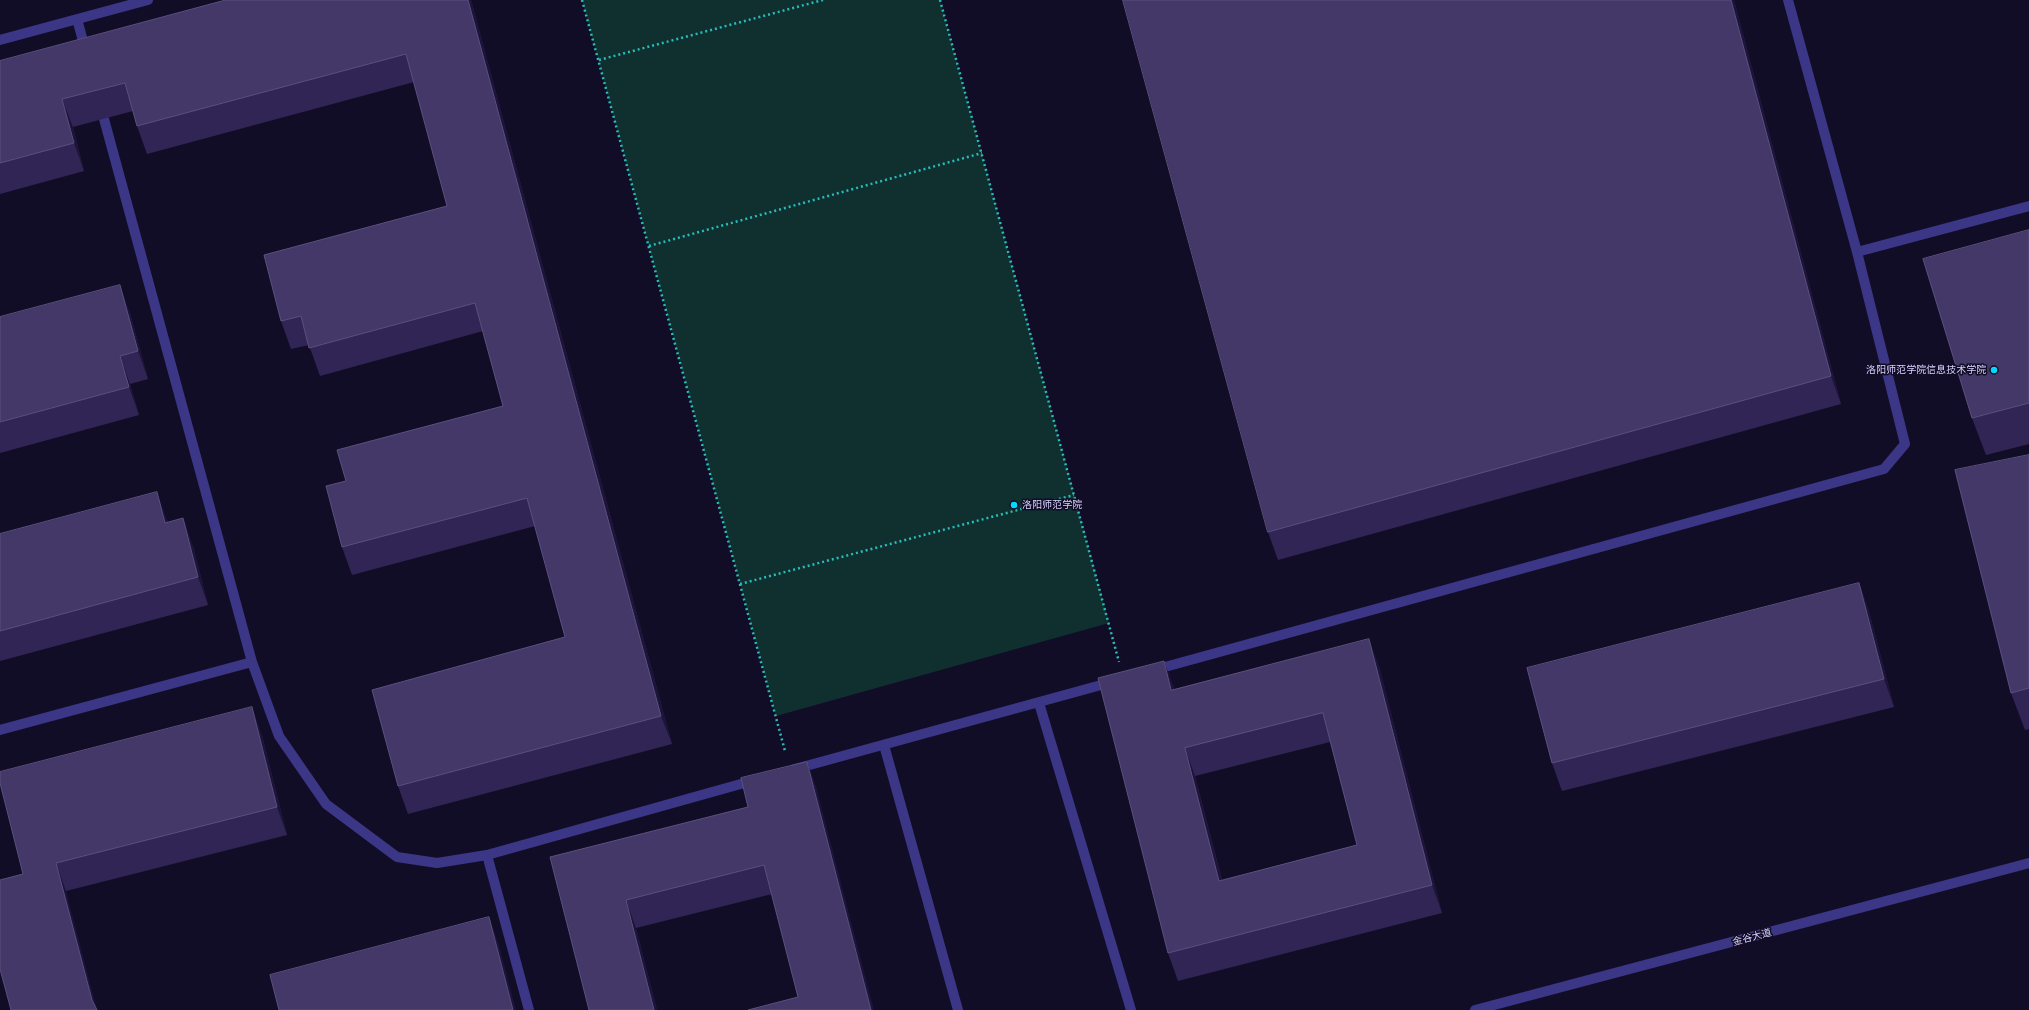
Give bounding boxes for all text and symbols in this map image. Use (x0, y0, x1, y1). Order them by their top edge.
place label: 洛阳师范学院信息技术学院 (1866, 364, 1986, 376)
marker: 洛阳师范学院信息技术学院 (1989, 365, 1999, 375)
place label: 洛阳师范学院 (1022, 499, 1082, 511)
marker: 洛阳师范学院 (1009, 500, 1019, 510)
street label: 金谷大道 (1731, 926, 1773, 948)

